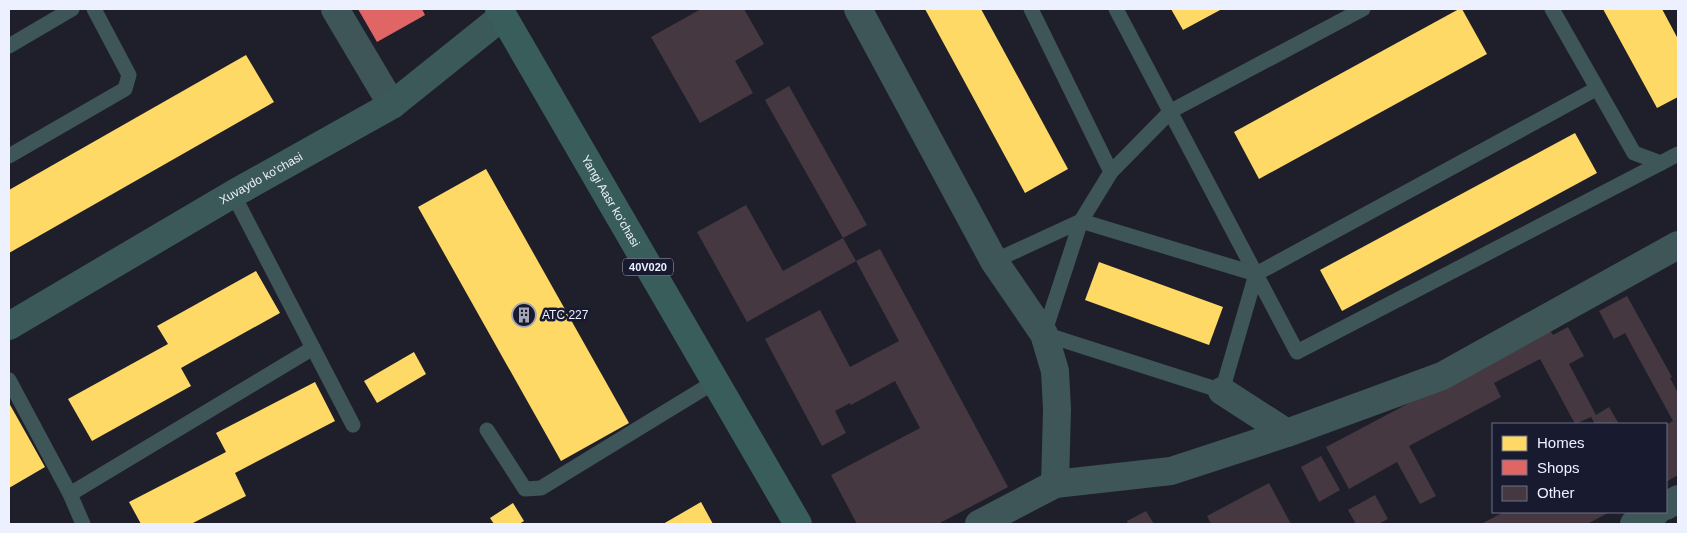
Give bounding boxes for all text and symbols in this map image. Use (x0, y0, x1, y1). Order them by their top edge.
street label: Xuvaydo ko'chasi (217, 150, 305, 207)
street label: Yangi Aasr ko'chasi (578, 153, 643, 249)
road number: 40V020 (623, 258, 673, 276)
building icon: АТС 227 (511, 302, 537, 328)
place label: АТС 227 (542, 308, 589, 322)
legend (1492, 423, 1667, 513)
text: Homes (1537, 434, 1585, 451)
text: Shops (1537, 459, 1580, 476)
text: Other (1537, 484, 1575, 501)

